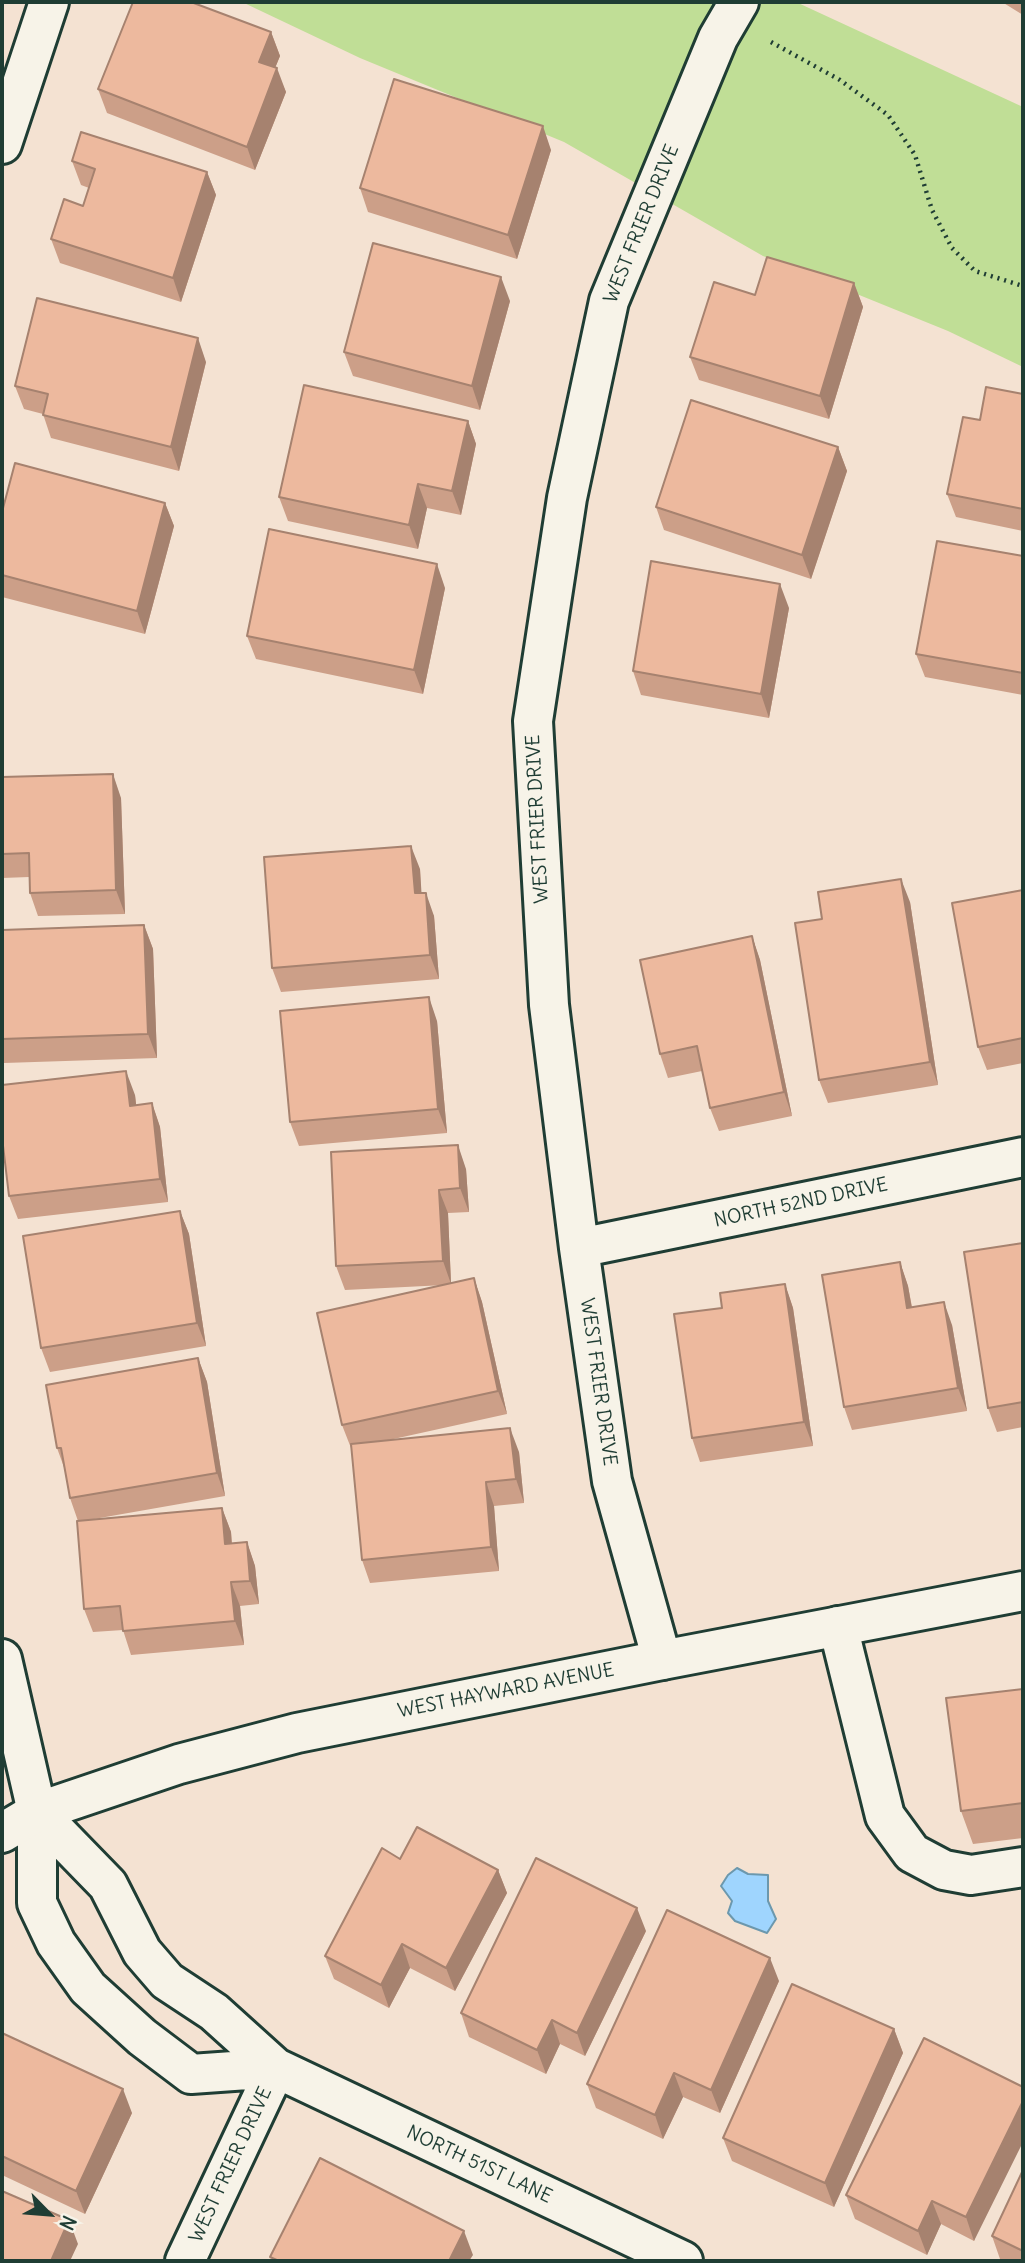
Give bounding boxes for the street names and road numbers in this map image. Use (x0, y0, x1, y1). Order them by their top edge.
street label: WEST FRIER DRIVE (600, 141, 684, 307)
street label: WEST FRIER DRIVE (522, 734, 554, 904)
street label: NORTH 52ND DRIVE (712, 1173, 890, 1233)
street label: WEST FRIER DRIVE (575, 1297, 621, 1467)
street label: WEST HAYWARD AVENUE (396, 1659, 616, 1723)
street label: WEST FRIER DRIVE (185, 2084, 277, 2246)
street label: NORTH 51ST LANE (403, 2121, 555, 2209)

